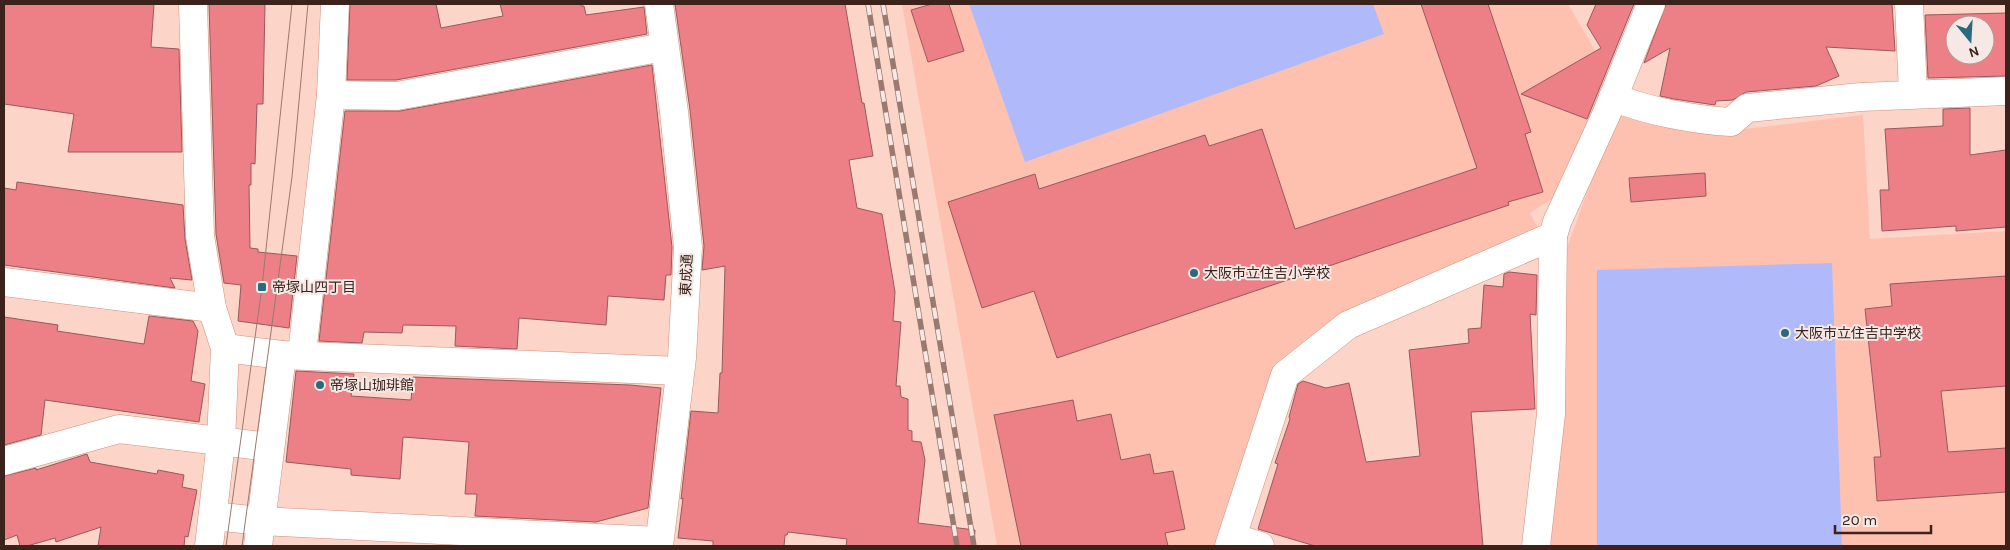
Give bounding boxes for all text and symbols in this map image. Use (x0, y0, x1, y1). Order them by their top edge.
north arrow (1945, 15, 1995, 65)
text: N (1966, 42, 1981, 62)
street label: 東成通 (677, 254, 696, 296)
place label: 大阪市立住吉小学校 (1204, 265, 1330, 282)
marker: 大阪市立住吉小学校 (1188, 267, 1200, 279)
place label: 帝塚山四丁目 (272, 279, 356, 296)
marker: 帝塚山四丁目 (256, 281, 268, 293)
place label: 大阪市立住吉中学校 (1795, 325, 1921, 342)
marker: 大阪市立住吉中学校 (1779, 327, 1791, 339)
place label: 帝塚山珈琲館 (330, 377, 414, 394)
marker: 帝塚山珈琲館 (314, 379, 326, 391)
scale bar (1835, 502, 1931, 534)
text: 20 m (1842, 511, 1877, 529)

